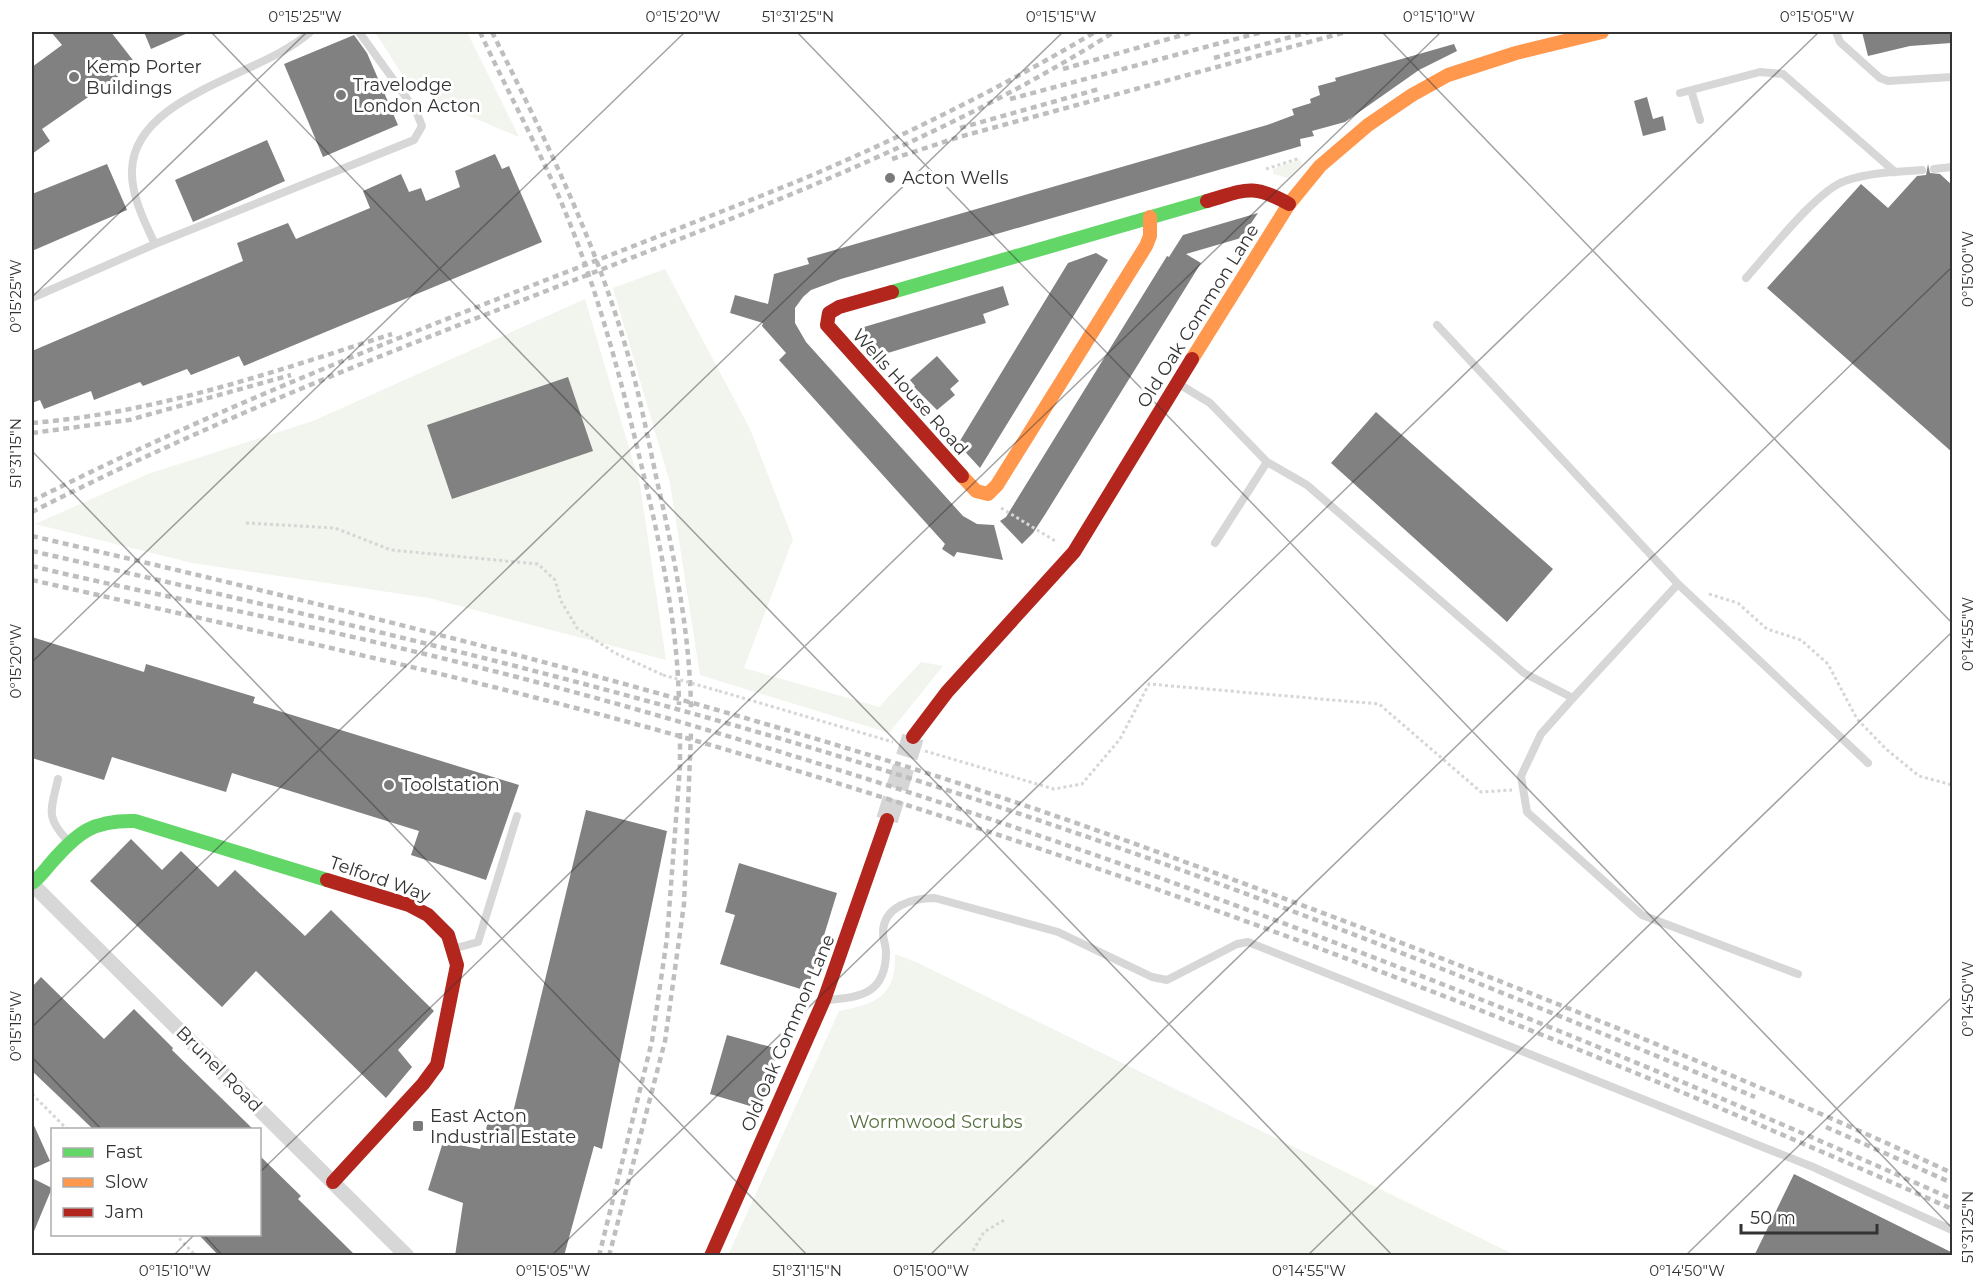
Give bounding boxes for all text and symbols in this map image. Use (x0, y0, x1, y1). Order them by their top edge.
text: 0°15'25"W (268, 7, 342, 26)
text: 0°15'20"W (646, 7, 721, 26)
text: 51°31'25"N (762, 7, 834, 26)
text: 0°15'15"W (1026, 7, 1097, 26)
text: 0°15'10"W (1403, 7, 1475, 26)
text: 0°15'05"W (1780, 7, 1855, 26)
place label: Kemp Porter Buildings (86, 56, 202, 99)
marker: Kemp Porter Buildings (67, 70, 81, 84)
place label: Travelodge London Acton (353, 74, 481, 117)
marker: Travelodge London Acton (334, 88, 348, 102)
place label: Acton Wells (902, 167, 1009, 189)
marker: Acton Wells (883, 171, 897, 185)
street label: Old Oak Common Lane (1132, 220, 1264, 412)
text: 0°15'00"W (1958, 231, 1977, 307)
text: 0°15'25"W (6, 259, 25, 333)
street label: Wells House Road (847, 324, 973, 460)
text: 51°31'15"N (6, 418, 25, 488)
text: 0°14'55"W (1958, 597, 1977, 671)
text: 0°15'20"W (6, 623, 25, 698)
place label: Toolstation (401, 774, 500, 796)
marker: Toolstation (382, 778, 396, 792)
street label: Telford Way (327, 851, 434, 907)
street label: Old Oak Common Lane (736, 931, 840, 1135)
text: 0°14'50"W (1958, 961, 1977, 1037)
text: 0°15'15"W (6, 990, 25, 1061)
street label: Brunel Road (171, 1021, 267, 1117)
place label: East Acton Industrial Estate (430, 1105, 576, 1148)
park label: Wormwood Scrubs (850, 1111, 1023, 1133)
marker: East Acton Industrial Estate (411, 1119, 425, 1133)
legend (51, 1128, 261, 1236)
text: Fast (105, 1141, 143, 1163)
text: Slow (105, 1171, 148, 1193)
text: 51°31'25"N (1958, 1191, 1977, 1263)
scale bar (1741, 1197, 1878, 1235)
text: Jam (104, 1201, 144, 1223)
text: 50 m (1750, 1207, 1796, 1229)
text: 0°15'10"W (139, 1261, 211, 1280)
text: 0°15'05"W (516, 1261, 591, 1280)
text: 51°31'15"N (772, 1261, 842, 1280)
text: 0°15'00"W (893, 1261, 969, 1280)
text: 0°14'55"W (1272, 1261, 1346, 1280)
text: 0°14'50"W (1649, 1261, 1725, 1280)

